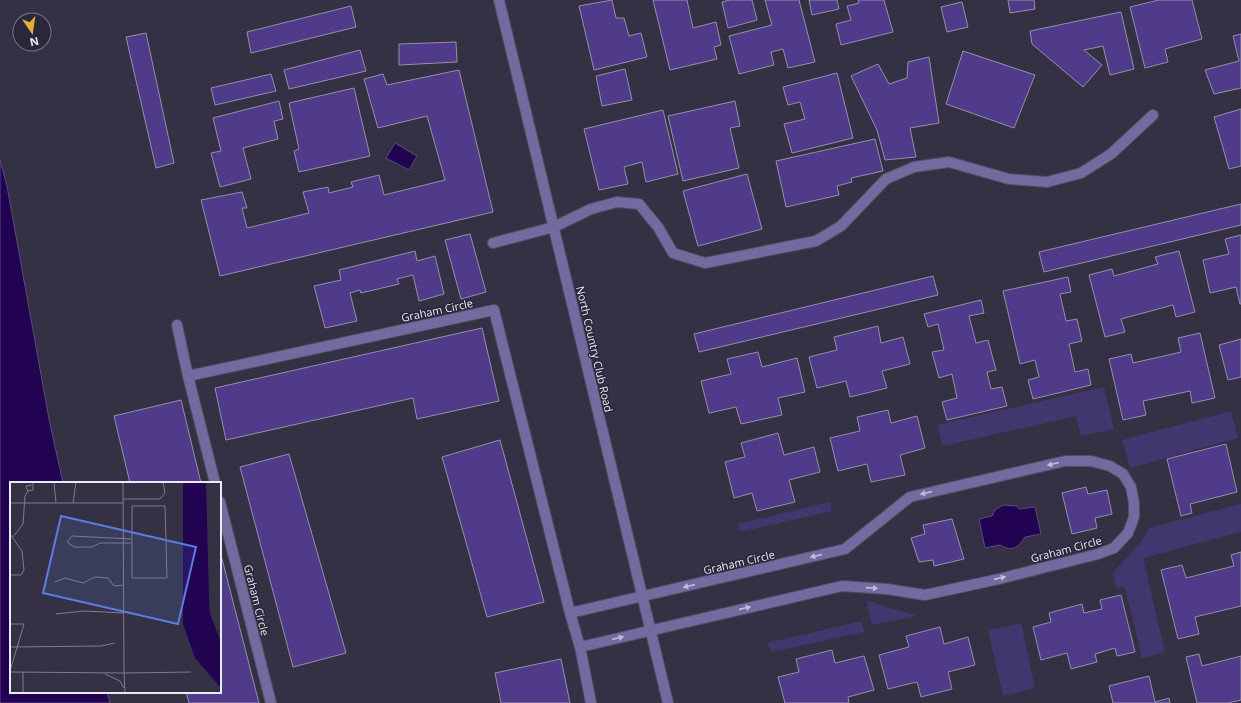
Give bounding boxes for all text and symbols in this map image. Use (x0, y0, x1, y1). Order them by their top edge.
north arrow (12, 12, 52, 52)
text: N (28, 34, 40, 51)
street label: North Country Club Road (573, 284, 617, 414)
street label: Graham Circle (400, 295, 474, 325)
one-way arrow (1047, 461, 1059, 467)
inset map (10, 482, 221, 693)
one-way arrow (920, 491, 932, 497)
street label: Graham Circle (1029, 532, 1103, 566)
street label: Graham Circle (702, 546, 776, 578)
one-way arrow (810, 553, 822, 559)
street label: Graham Circle (241, 563, 273, 637)
one-way arrow (993, 575, 1006, 581)
one-way arrow (683, 583, 695, 589)
one-way arrow (866, 584, 878, 591)
one-way arrow (738, 605, 751, 611)
one-way arrow (612, 635, 624, 641)

